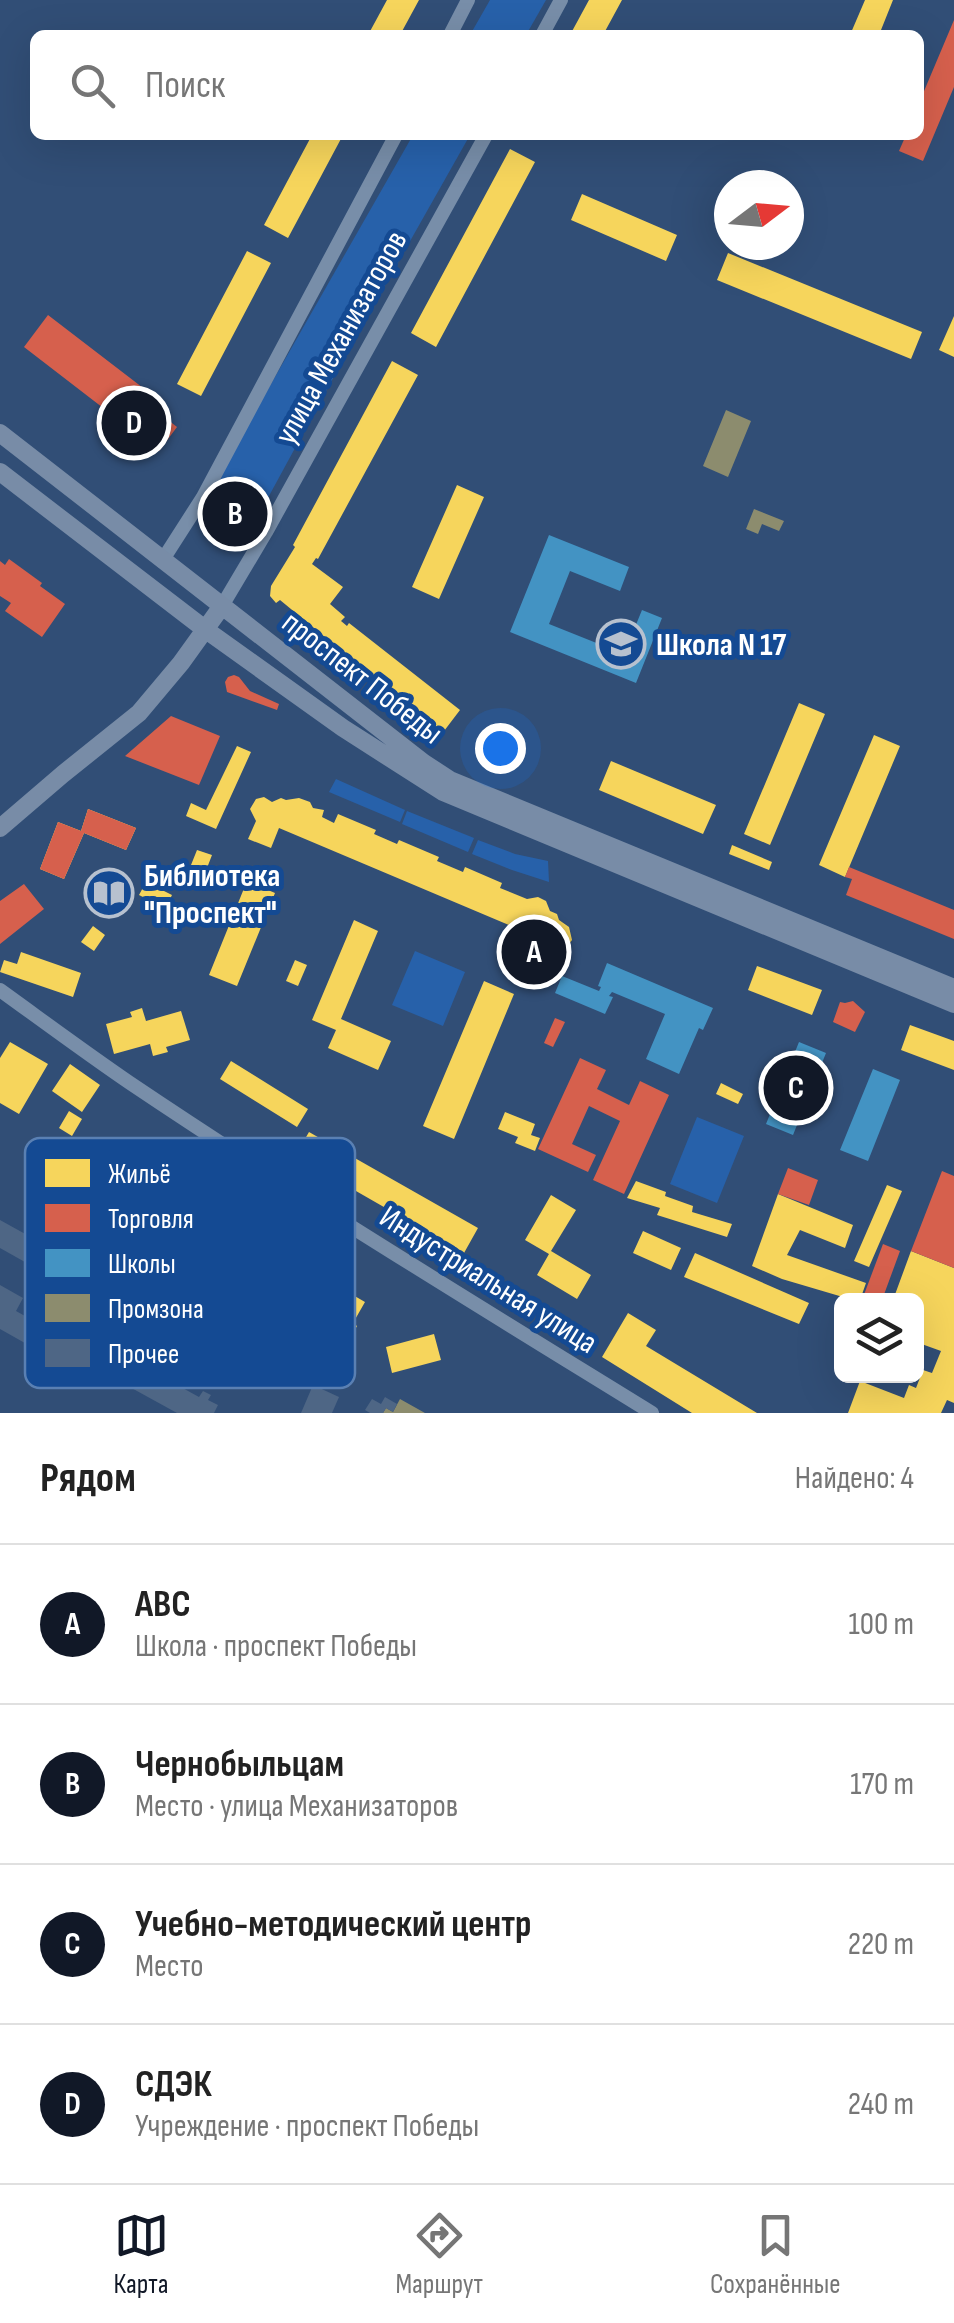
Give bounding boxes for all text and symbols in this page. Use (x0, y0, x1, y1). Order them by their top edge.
search box (30, 30, 924, 140)
icon: search (65, 58, 120, 113)
text: Поиск (145, 63, 225, 108)
north arrow (714, 170, 804, 260)
street label: улица Механизаторов (267, 224, 416, 451)
pin: D (102, 386, 166, 460)
pin: B (202, 476, 268, 552)
street label: проспект Победы (274, 603, 450, 753)
school or university icon: Школа N 17 (595, 618, 647, 670)
place label: Школа N 17 (656, 626, 786, 665)
your location (475, 723, 526, 774)
place label: Библиотека "Проспект" (144, 857, 280, 933)
library icon: Библиотека "Проспект" (83, 867, 135, 919)
pin: A (502, 914, 566, 990)
pin: C (764, 1050, 828, 1126)
legend (25, 1138, 355, 1388)
text: Жильё (108, 1158, 171, 1191)
street label: Индустриальная улица (372, 1198, 604, 1363)
text: Торговля (108, 1203, 194, 1236)
text: Школы (108, 1248, 176, 1281)
text: Промзона (108, 1293, 204, 1326)
map controls (834, 1293, 924, 1383)
button: layers (834, 1293, 924, 1383)
text: Прочее (108, 1338, 179, 1371)
text: Рядом (40, 1453, 136, 1504)
text: Найдено: 4 (795, 1459, 914, 1498)
text: АВС (135, 1582, 191, 1627)
text: A (65, 1605, 80, 1644)
text: 100 m (849, 1605, 914, 1644)
text: Школа · проспект Победы (135, 1627, 417, 1666)
text: Чернобыльцам (135, 1742, 344, 1787)
text: B (65, 1765, 80, 1804)
text: 170 m (850, 1765, 914, 1804)
text: Место · улица Механизаторов (135, 1787, 458, 1826)
text: Учебно-методический центр (135, 1902, 532, 1947)
text: C (64, 1925, 81, 1964)
text: 220 m (848, 1925, 914, 1964)
text: Место (135, 1947, 204, 1986)
text: СДЭК (135, 2062, 212, 2107)
text: D (64, 2085, 81, 2124)
text: 240 m (848, 2085, 914, 2124)
text: Учреждение · проспект Победы (135, 2107, 479, 2146)
tab: Карта (113, 2208, 169, 2301)
tab: Маршрут (395, 2208, 483, 2301)
tab: Сохранённые (710, 2208, 841, 2301)

